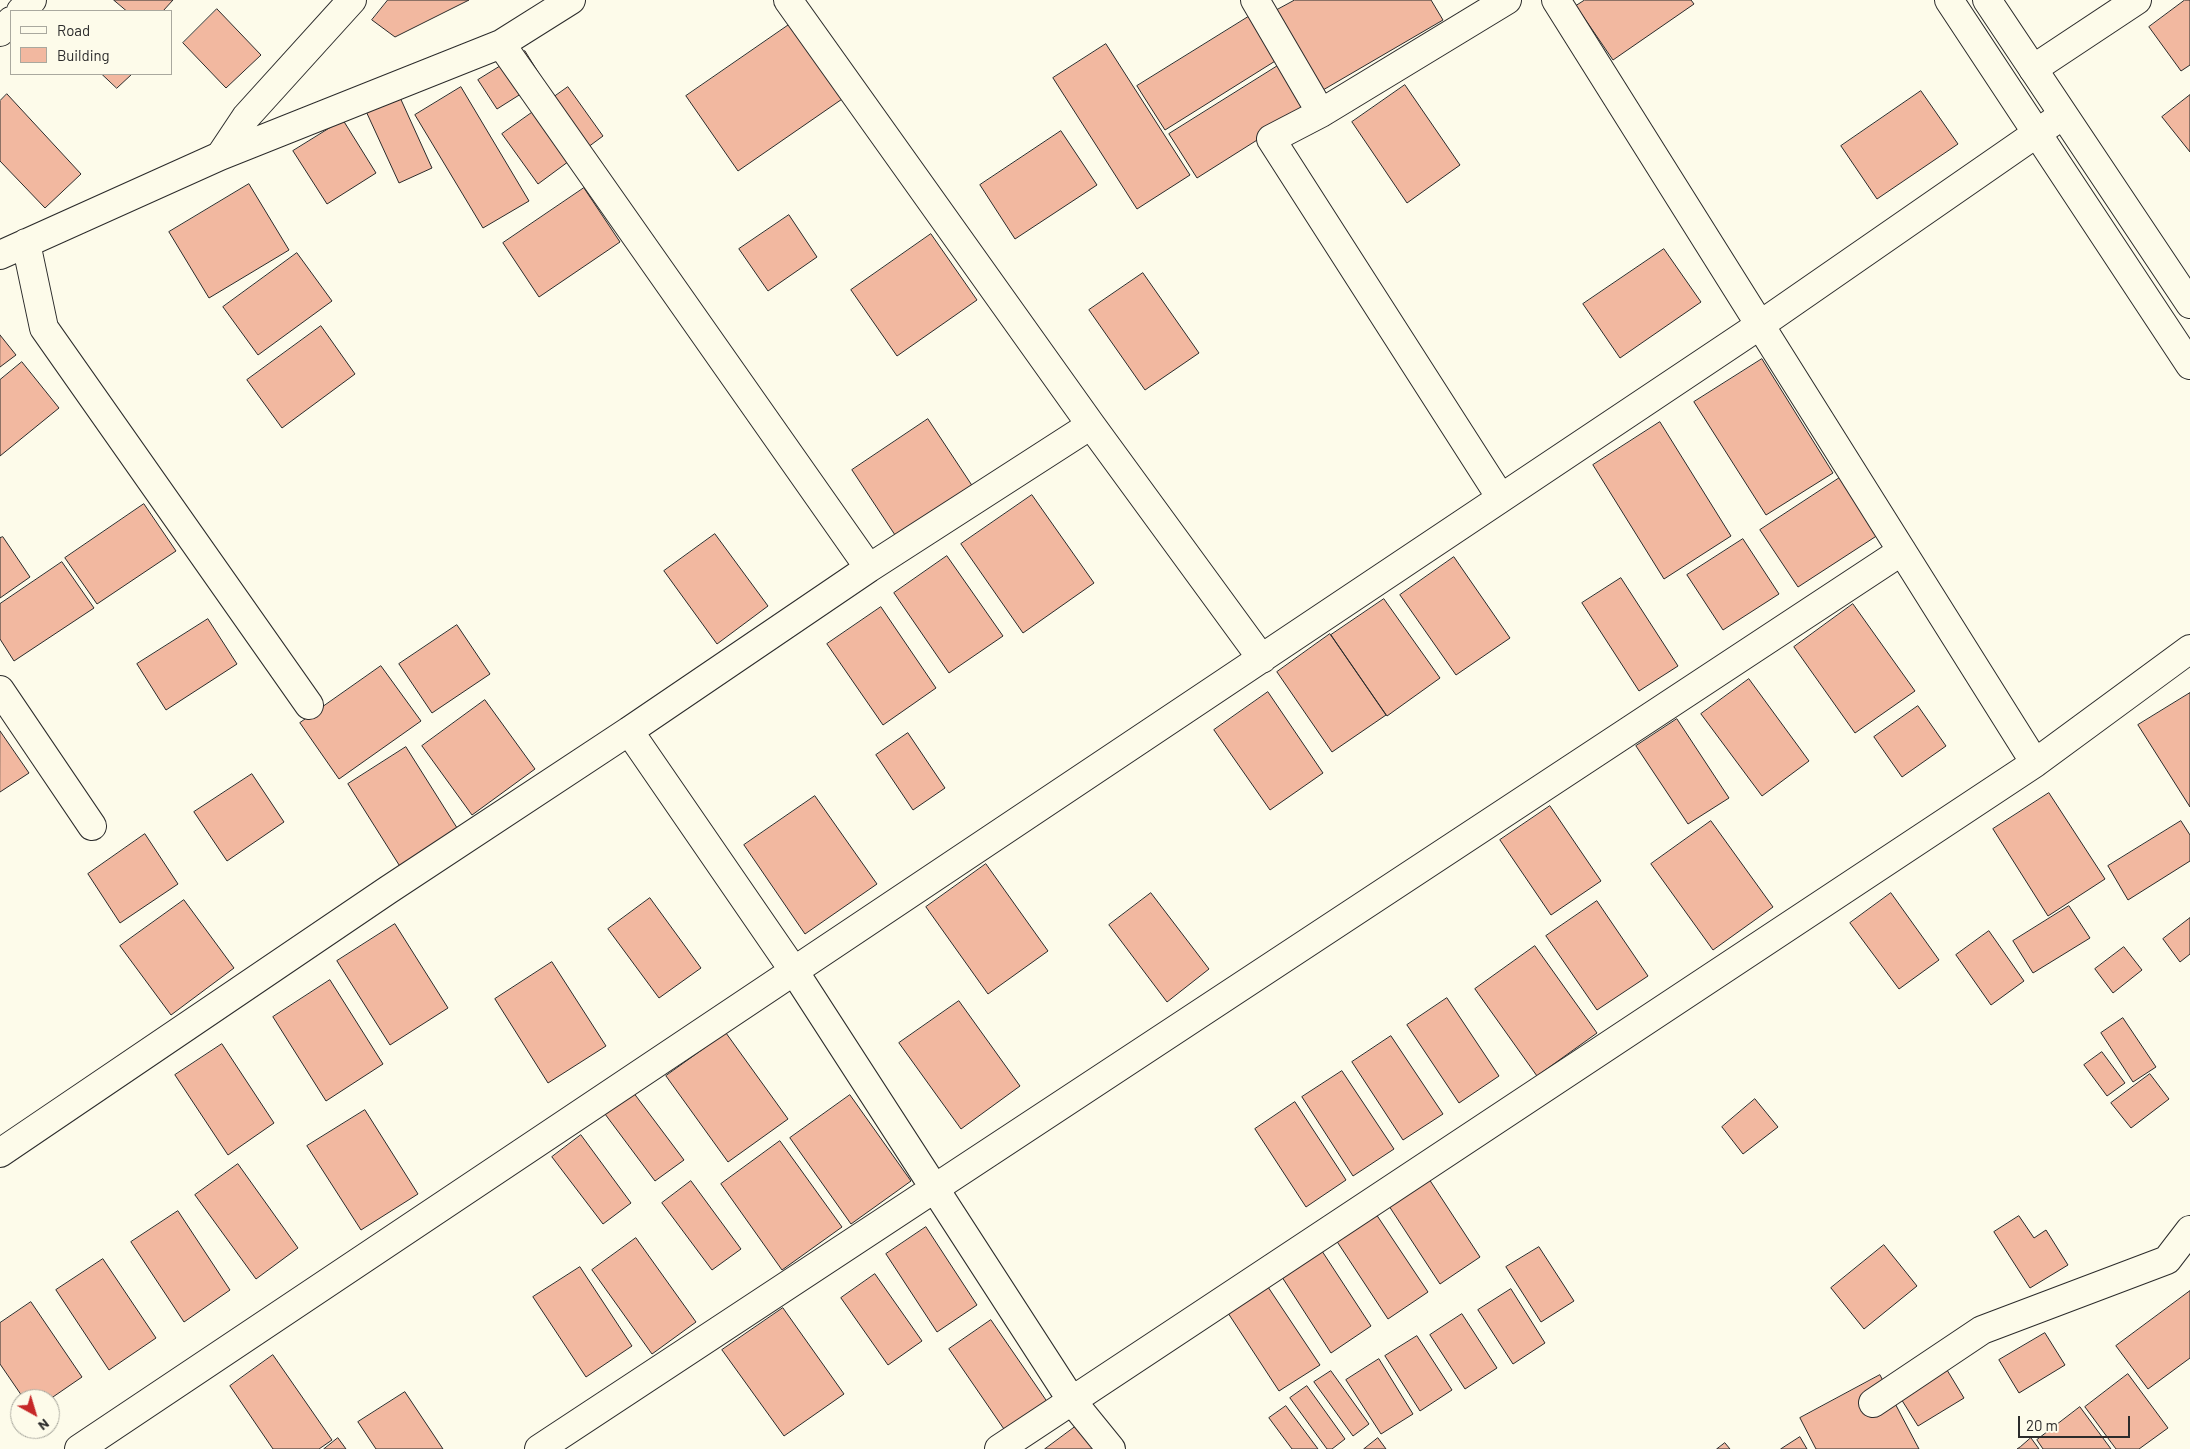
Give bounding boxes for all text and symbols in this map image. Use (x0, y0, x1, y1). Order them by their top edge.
legend (10, 10, 172, 75)
text: Road (57, 21, 90, 39)
text: Building (57, 46, 110, 64)
north arrow (10, 1389, 60, 1439)
scale bar (2020, 1406, 2132, 1438)
text: N (35, 1416, 53, 1435)
text: 20 m (2026, 1416, 2058, 1434)

